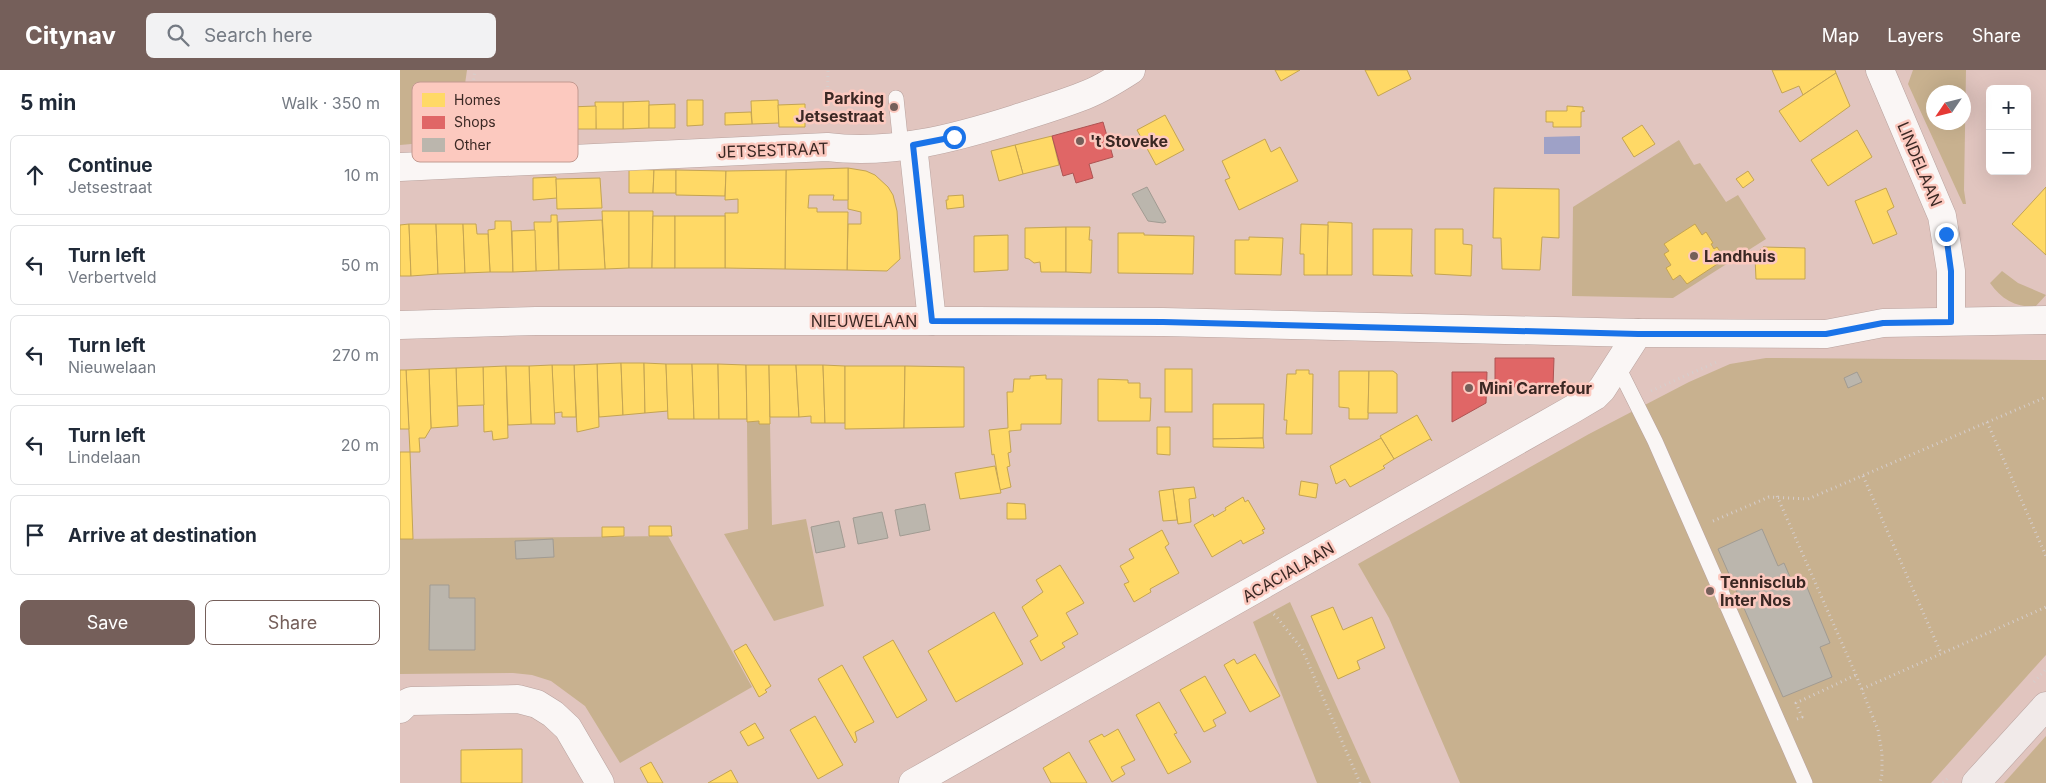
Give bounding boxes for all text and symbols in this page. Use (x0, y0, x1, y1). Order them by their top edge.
search box (146, 13, 496, 58)
text: Citynav (25, 21, 116, 50)
icon: search (164, 21, 192, 49)
text: Search here (204, 24, 313, 47)
text: Map (1822, 25, 1859, 46)
text: Layers (1887, 25, 1944, 46)
text: Share (1972, 25, 2021, 46)
legend (412, 82, 578, 162)
north arrow (1926, 85, 1971, 130)
map controls (1986, 85, 2031, 175)
button: + (1986, 85, 2031, 130)
place label: Parking Jetsestraat (795, 88, 884, 126)
text: 5 min (20, 90, 76, 115)
text: Homes (454, 91, 501, 108)
text: Walk · 350 m (282, 93, 380, 113)
marker: Parking Jetsestraat (888, 101, 900, 113)
text: Shops (454, 113, 496, 130)
street label: LINDELAAN (1893, 119, 1947, 209)
route start (943, 126, 966, 149)
button: − (1986, 130, 2031, 175)
place label: 't Stoveke (1090, 131, 1168, 151)
marker: 't Stoveke (1074, 135, 1086, 147)
text: Other (454, 136, 491, 153)
street label: JETSESTRAAT (717, 138, 829, 162)
text: Continue (68, 154, 153, 177)
icon: ahead (21, 161, 49, 189)
text: 10 m (344, 165, 379, 185)
text: Jetsestraat (68, 177, 152, 197)
route end (1935, 223, 1958, 246)
text: Turn left (68, 244, 146, 267)
place label: Landhuis (1704, 246, 1776, 266)
marker: Landhuis (1688, 250, 1700, 262)
icon: left (21, 251, 49, 279)
text: 50 m (341, 255, 379, 275)
text: Verbertveld (68, 267, 156, 287)
street label: NIEUWELAAN (811, 311, 917, 331)
text: Turn left (68, 334, 146, 357)
icon: left (21, 341, 49, 369)
text: 270 m (332, 345, 379, 365)
text: Nieuwelaan (68, 357, 156, 377)
place label: Mini Carrefour (1479, 378, 1593, 398)
marker: Mini Carrefour (1463, 382, 1475, 394)
text: Turn left (68, 424, 146, 447)
icon: left (21, 431, 49, 459)
text: 20 m (341, 435, 379, 455)
text: Lindelaan (68, 447, 141, 467)
icon: arrive (21, 521, 49, 549)
text: Arrive at destination (68, 524, 257, 547)
street label: ACACIALAAN (1238, 538, 1338, 606)
place label: Tennisclub Inter Nos (1720, 572, 1806, 610)
marker: Tennisclub Inter Nos (1704, 585, 1716, 597)
button: Save (20, 600, 195, 645)
button: Share (205, 600, 380, 645)

